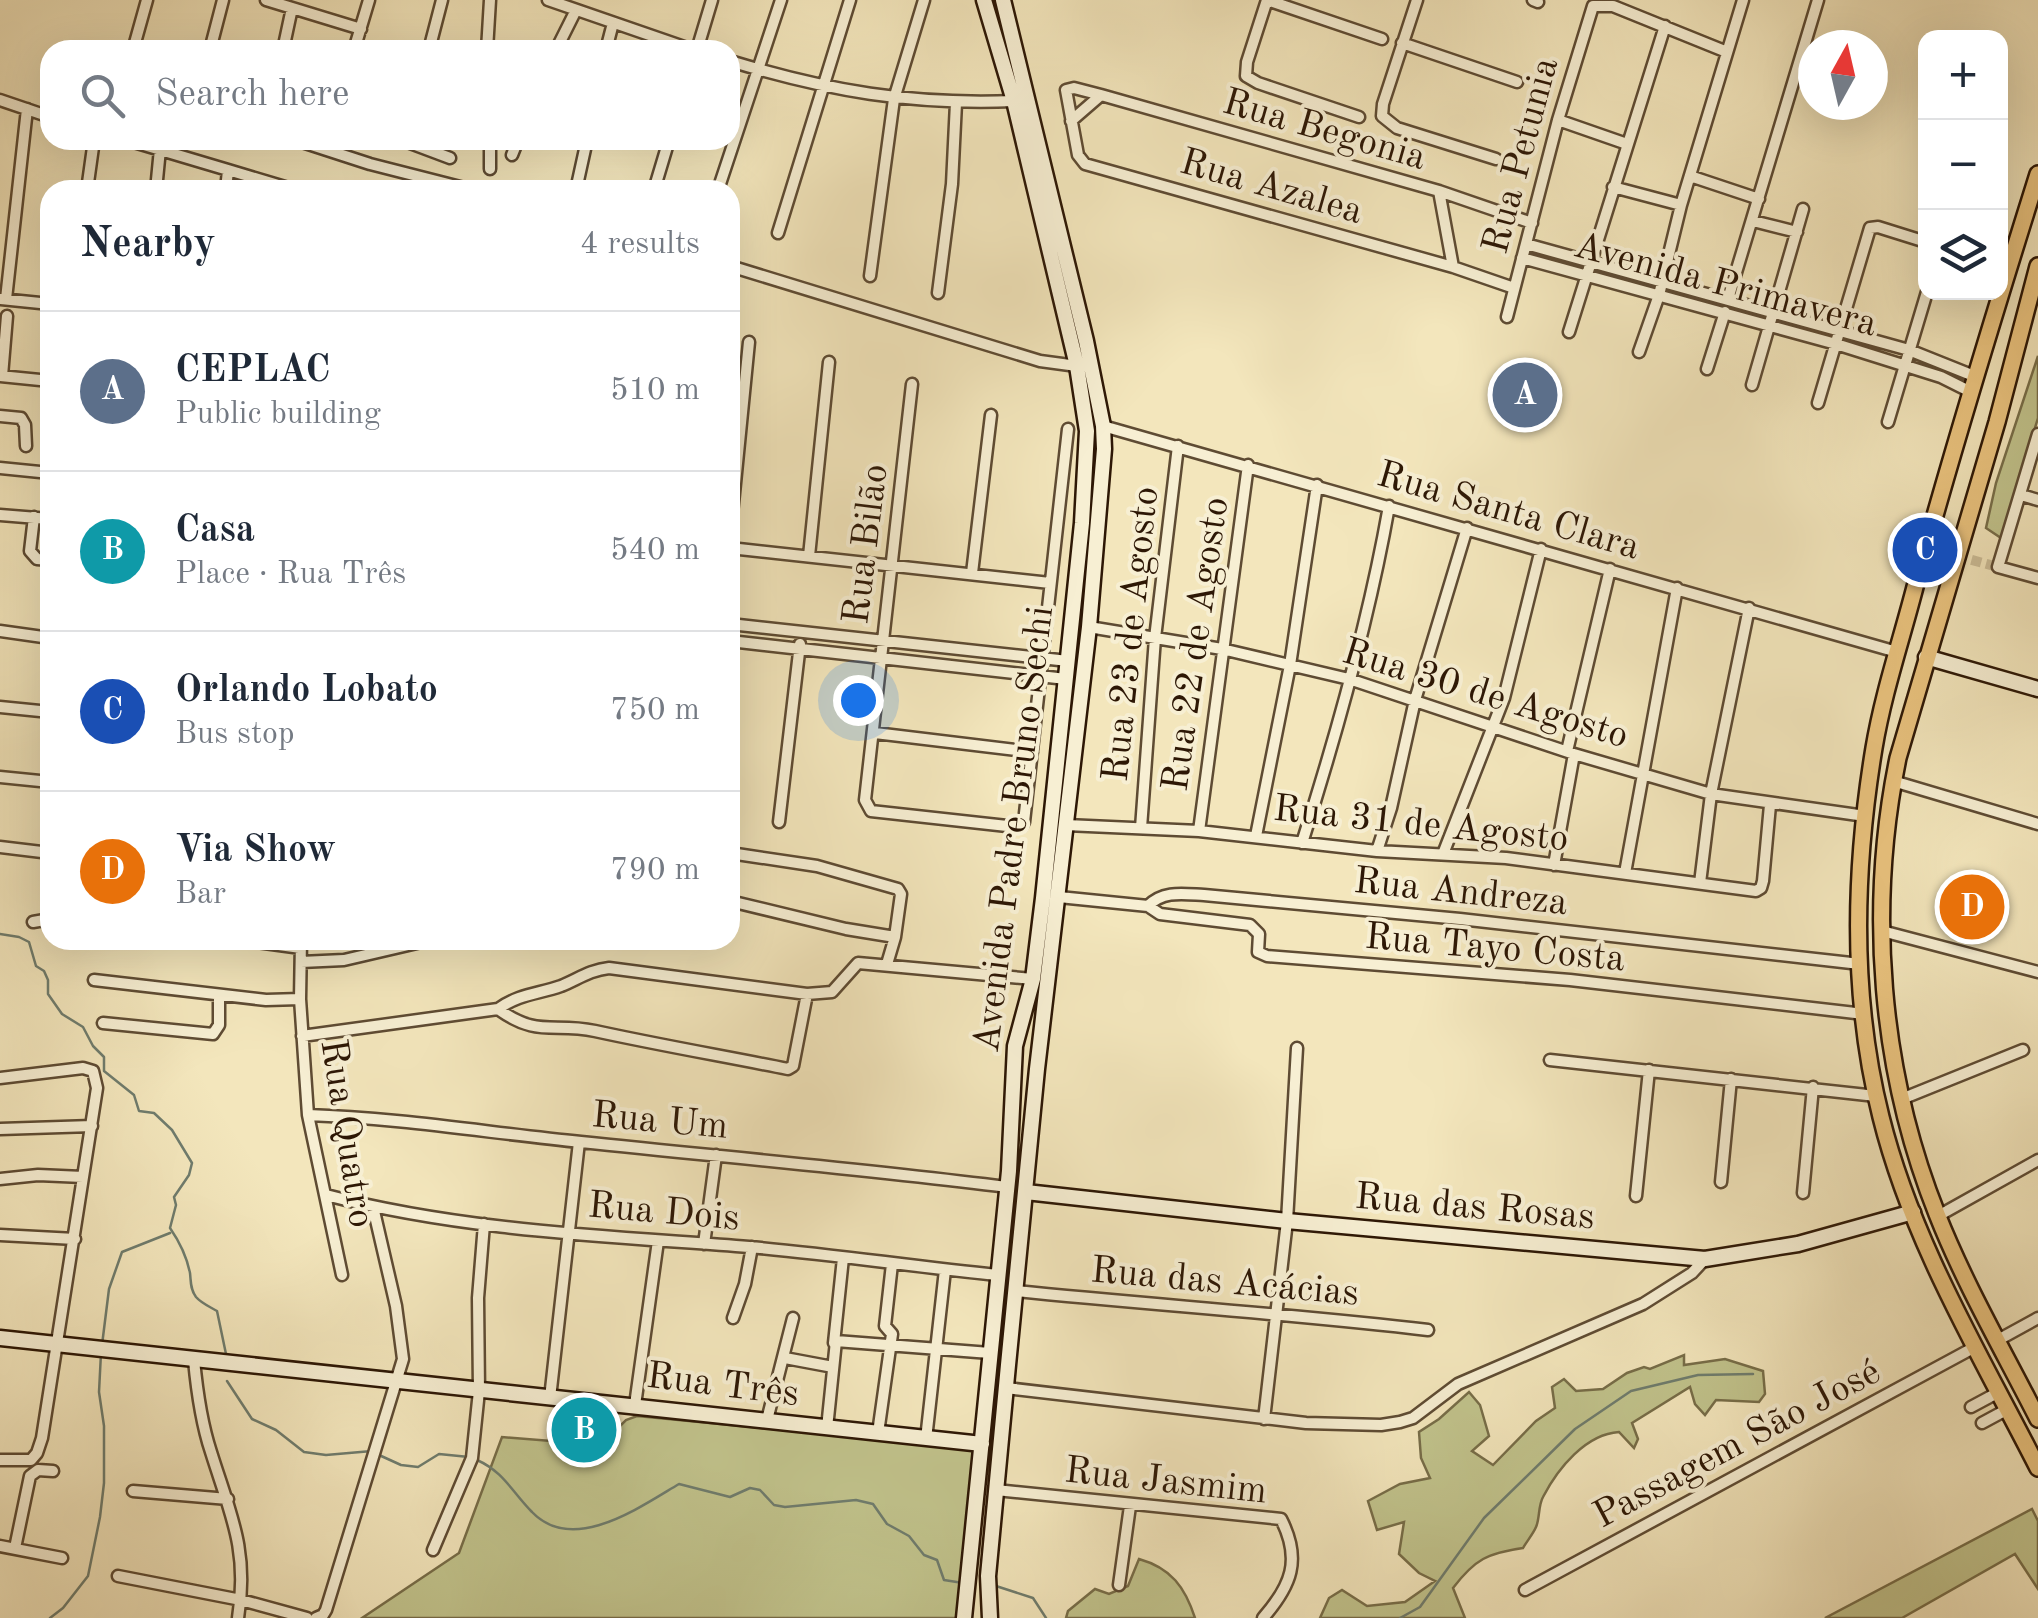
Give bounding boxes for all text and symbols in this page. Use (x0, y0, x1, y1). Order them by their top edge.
north arrow (1798, 30, 1888, 120)
map controls (1918, 30, 2008, 300)
button: + (1918, 30, 2008, 120)
search box (40, 40, 740, 150)
street label: Rua Petunia (1477, 53, 1566, 258)
icon: search (75, 68, 130, 123)
text: Search here (155, 76, 350, 114)
street label: Rua Begonia (1218, 84, 1430, 178)
button: − (1918, 120, 2008, 210)
street label: Rua Azalea (1176, 144, 1367, 232)
button: layers (1918, 210, 2008, 300)
text: Nearby (80, 224, 216, 266)
street label: Avenida Primavera (1570, 227, 1881, 345)
text: 4 results (580, 229, 700, 261)
text: CEPLAC (175, 352, 330, 390)
pin: A (1492, 358, 1558, 432)
text: A (100, 375, 125, 407)
text: 510 m (610, 375, 700, 407)
text: Public building (175, 399, 381, 431)
street label: Rua Santa Clara (1373, 456, 1644, 568)
street label: Rua Bilão (838, 462, 896, 627)
street label: Rua 23 de Agosto (1098, 485, 1166, 784)
street label: Rua 22 de Agosto (1158, 495, 1236, 794)
text: Casa (175, 512, 255, 550)
pin: C (1892, 512, 1958, 588)
text: B (101, 535, 124, 567)
text: 540 m (610, 535, 700, 567)
text: Place · Rua Três (175, 559, 406, 591)
street label: Avenida Padre Bruno Sechi (969, 604, 1061, 1055)
street label: Rua 30 de Agosto (1338, 633, 1633, 756)
text: Orlando Lobato (175, 672, 438, 710)
your location (833, 675, 884, 726)
text: C (102, 695, 123, 727)
text: 750 m (610, 695, 700, 727)
text: Bus stop (175, 719, 295, 751)
street label: Rua 31 de Agosto (1271, 791, 1570, 859)
text: Via Show (175, 832, 336, 870)
text: D (100, 855, 125, 887)
text: 790 m (610, 855, 700, 887)
street label: Rua Andreza (1352, 863, 1570, 923)
pin: D (1940, 870, 2004, 944)
text: Bar (175, 879, 226, 911)
street label: Rua Tayo Costa (1363, 919, 1627, 979)
street label: Rua Quatro (312, 1037, 380, 1230)
street label: Rua Um (590, 1097, 730, 1147)
street label: Rua das Rosas (1353, 1179, 1596, 1237)
street label: Rua Dois (586, 1187, 741, 1239)
street label: Rua das Acácias (1089, 1252, 1360, 1314)
street label: Passagem São José (1588, 1353, 1887, 1536)
street label: Rua Três (644, 1358, 801, 1414)
pin: B (552, 1392, 616, 1468)
street label: Rua Jasmim (1063, 1452, 1269, 1512)

